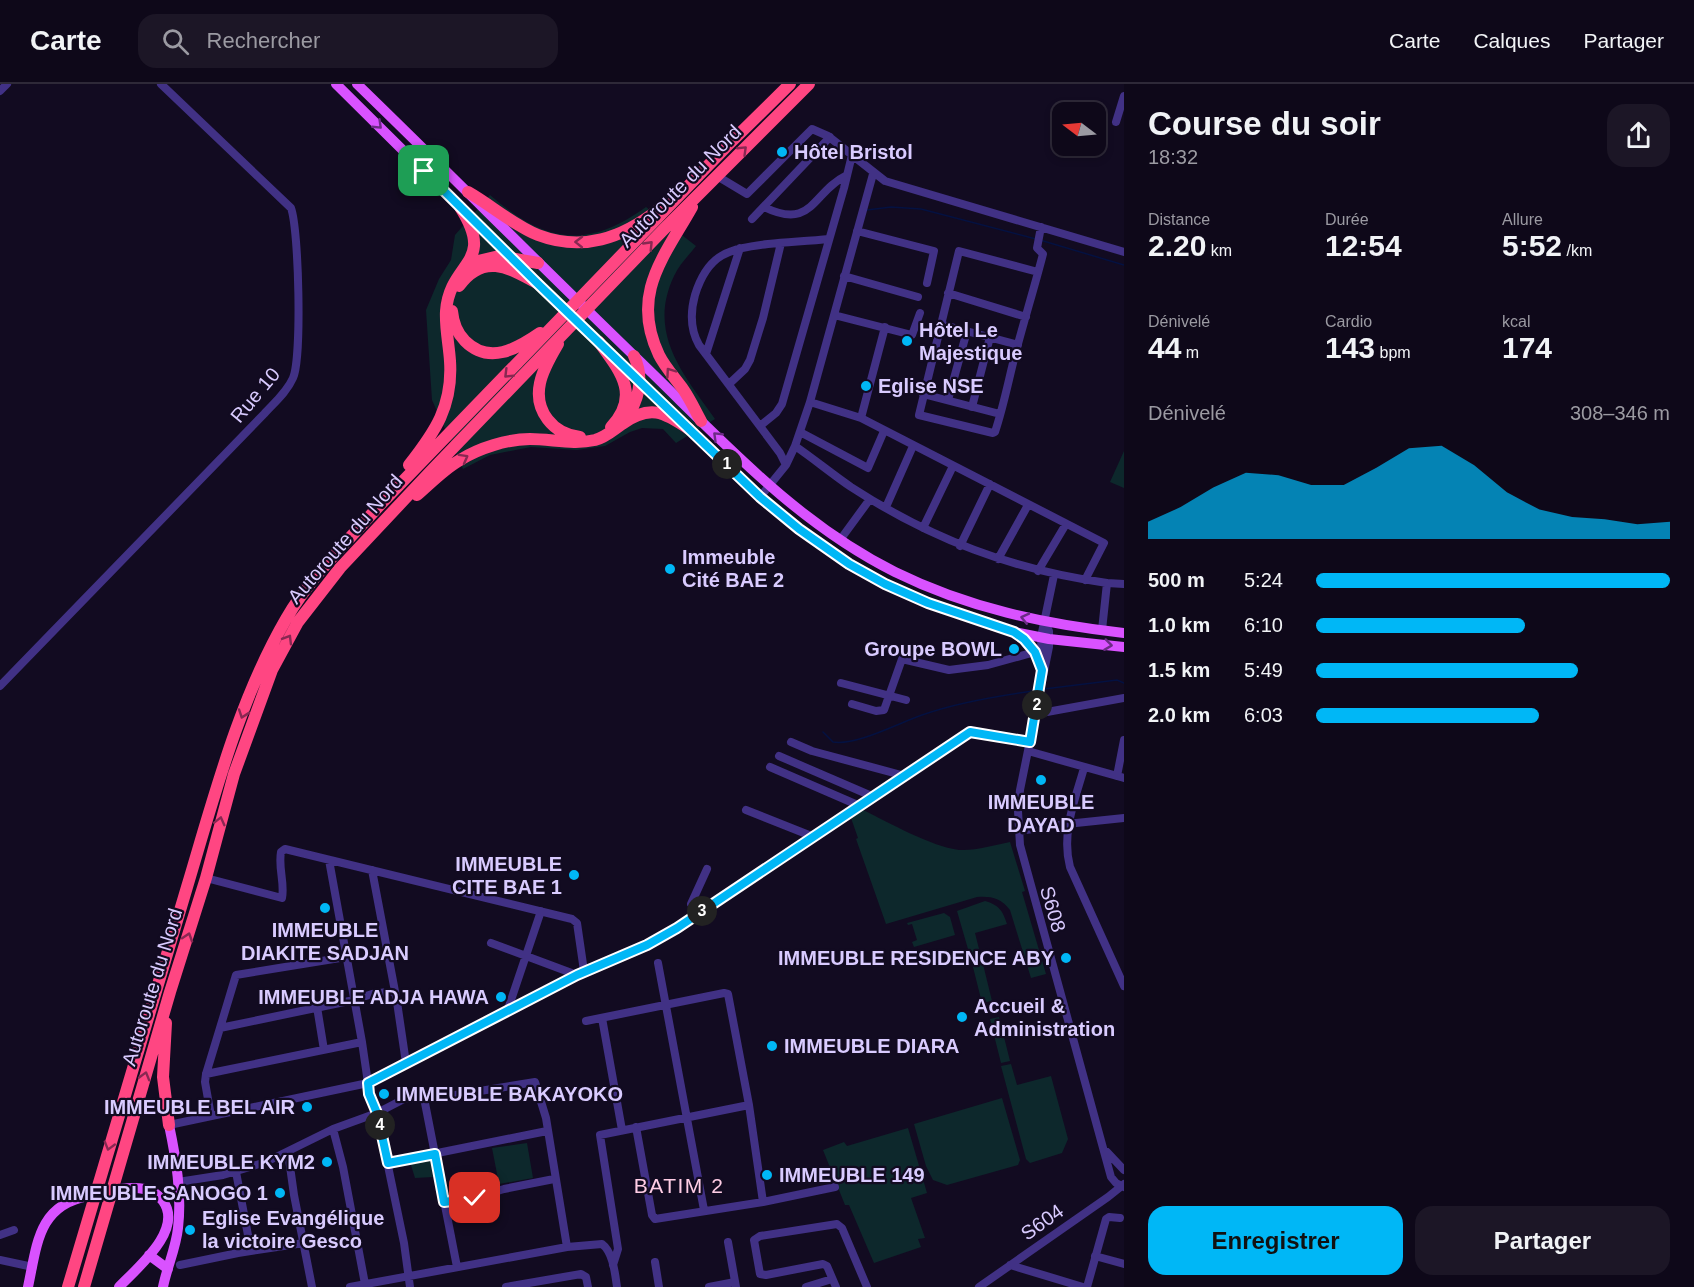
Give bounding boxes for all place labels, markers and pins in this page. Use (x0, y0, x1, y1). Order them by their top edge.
place label: Hôtel Bristol (794, 141, 913, 163)
pin (398, 145, 449, 196)
marker: Hôtel Bristol (775, 145, 789, 159)
place label: Hôtel Le Majestique (919, 319, 1022, 364)
marker: Hôtel Le Majestique (900, 334, 914, 348)
place label: Eglise NSE (878, 375, 984, 397)
marker: Eglise NSE (859, 379, 873, 393)
pin: 1 (712, 449, 742, 479)
place label: Immeuble Cité BAE 2 (682, 546, 784, 591)
marker: Immeuble Cité BAE 2 (663, 562, 677, 576)
place label: Groupe BOWL (864, 638, 1002, 660)
marker: Groupe BOWL (1007, 642, 1021, 656)
pin: 2 (1022, 690, 1052, 720)
marker: IMMEUBLE DAYAD (1034, 773, 1048, 787)
place label: IMMEUBLE DAYAD (988, 791, 1094, 836)
place label: IMMEUBLE CITE BAE 1 (452, 853, 562, 898)
marker: IMMEUBLE CITE BAE 1 (567, 868, 581, 882)
pin: 3 (687, 896, 717, 926)
marker: IMMEUBLE DIAKITE SADJAN (318, 901, 332, 915)
place label: IMMEUBLE DIAKITE SADJAN (241, 919, 409, 964)
place label: IMMEUBLE RESIDENCE ABY (778, 947, 1055, 969)
marker: IMMEUBLE RESIDENCE ABY (1059, 951, 1073, 965)
place label: IMMEUBLE ADJA HAWA (258, 986, 489, 1008)
marker: IMMEUBLE ADJA HAWA (494, 990, 508, 1004)
place label: Accueil & Administration (974, 995, 1115, 1040)
marker: Accueil & Administration (955, 1010, 969, 1024)
place label: IMMEUBLE DIARA (784, 1035, 960, 1057)
marker: IMMEUBLE DIARA (765, 1039, 779, 1053)
place label: IMMEUBLE BAKAYOKO (396, 1083, 623, 1105)
marker: IMMEUBLE BAKAYOKO (377, 1087, 391, 1101)
place label: IMMEUBLE BEL AIR (104, 1096, 296, 1118)
marker: IMMEUBLE BEL AIR (300, 1100, 314, 1114)
pin: 4 (365, 1110, 395, 1140)
place label: IMMEUBLE KYM2 (147, 1151, 315, 1173)
marker: IMMEUBLE KYM2 (320, 1155, 334, 1169)
place label: IMMEUBLE 149 (779, 1164, 925, 1186)
marker: IMMEUBLE 149 (760, 1168, 774, 1182)
pin (449, 1172, 500, 1223)
place label: IMMEUBLE SANOGO 1 (50, 1182, 268, 1204)
marker: IMMEUBLE SANOGO 1 (273, 1186, 287, 1200)
place label: Eglise Evangélique la victoire Gesco (202, 1207, 384, 1252)
marker: Eglise Evangélique la victoire Gesco (183, 1223, 197, 1237)

